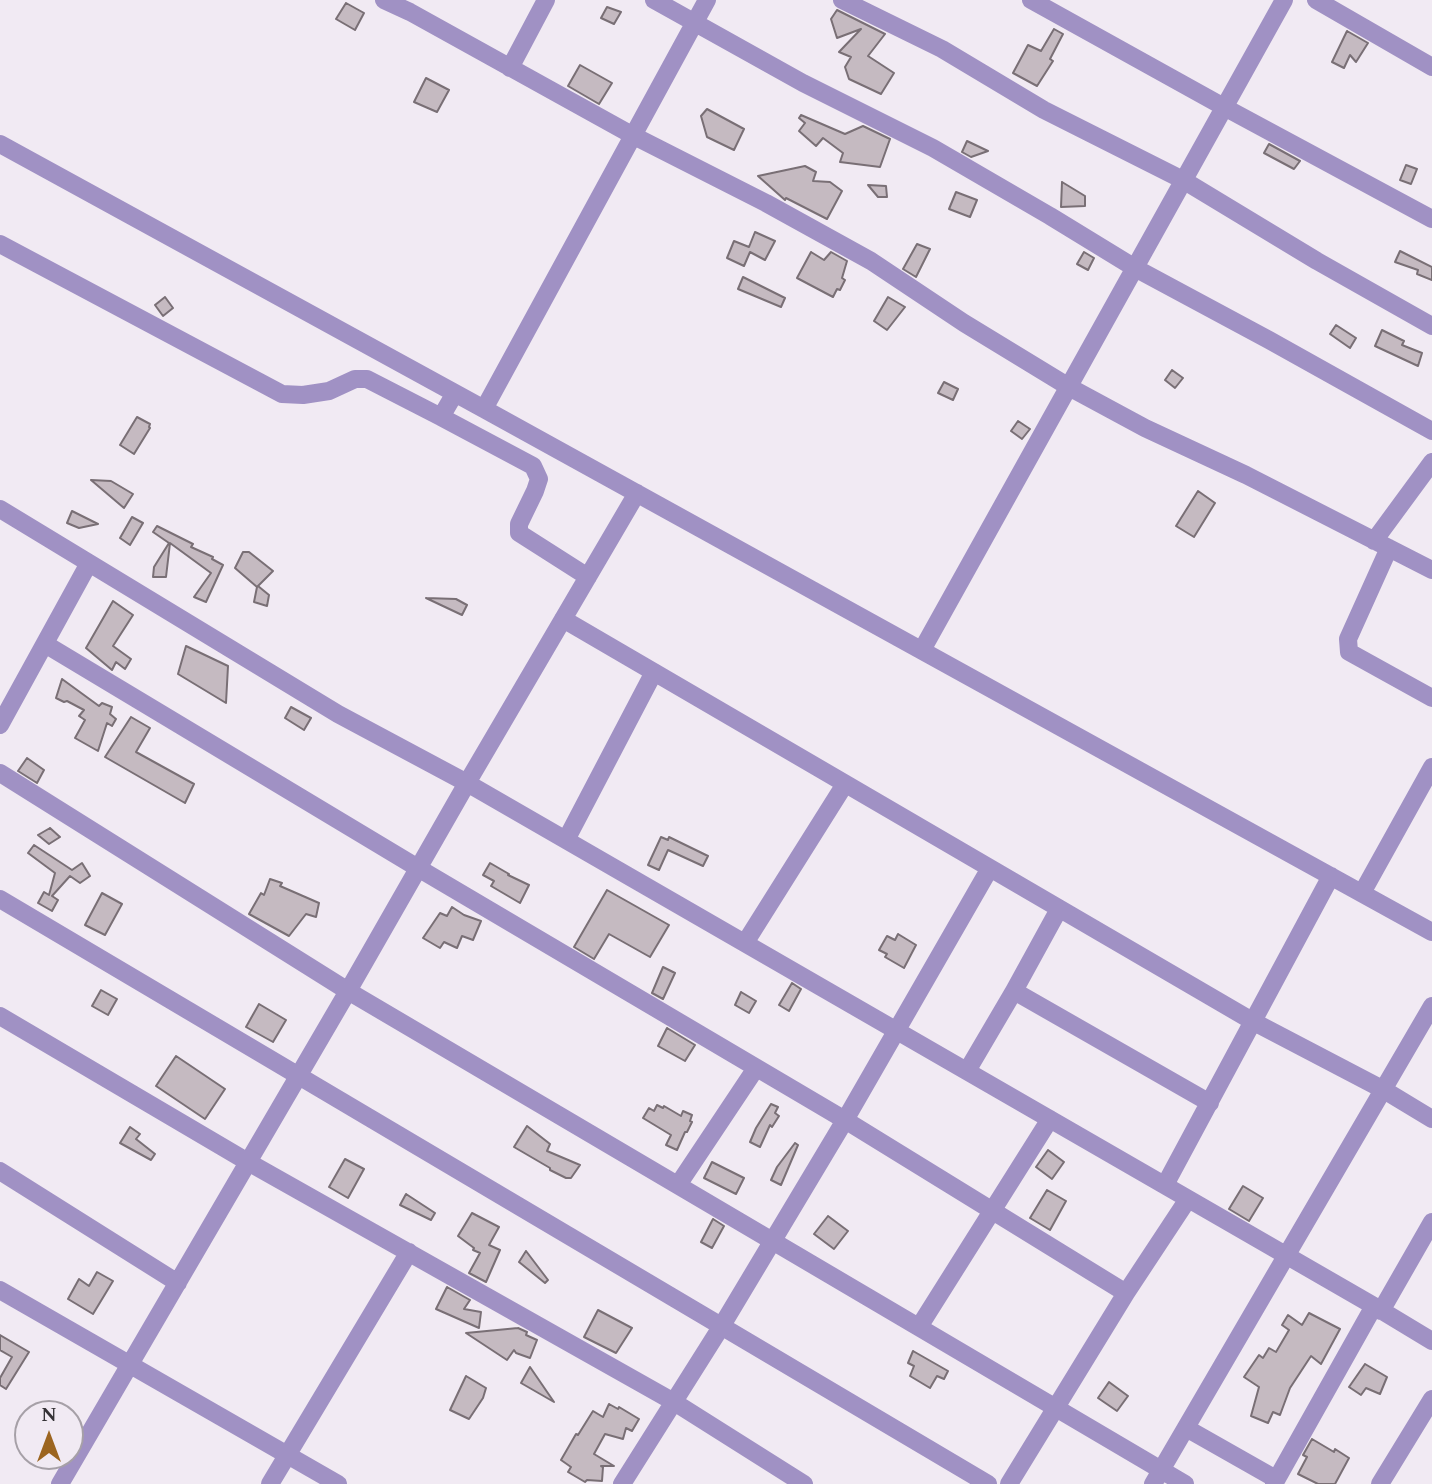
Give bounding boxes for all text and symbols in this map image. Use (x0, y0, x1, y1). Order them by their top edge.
north arrow (14, 1400, 84, 1470)
text: N (41, 1401, 57, 1430)

